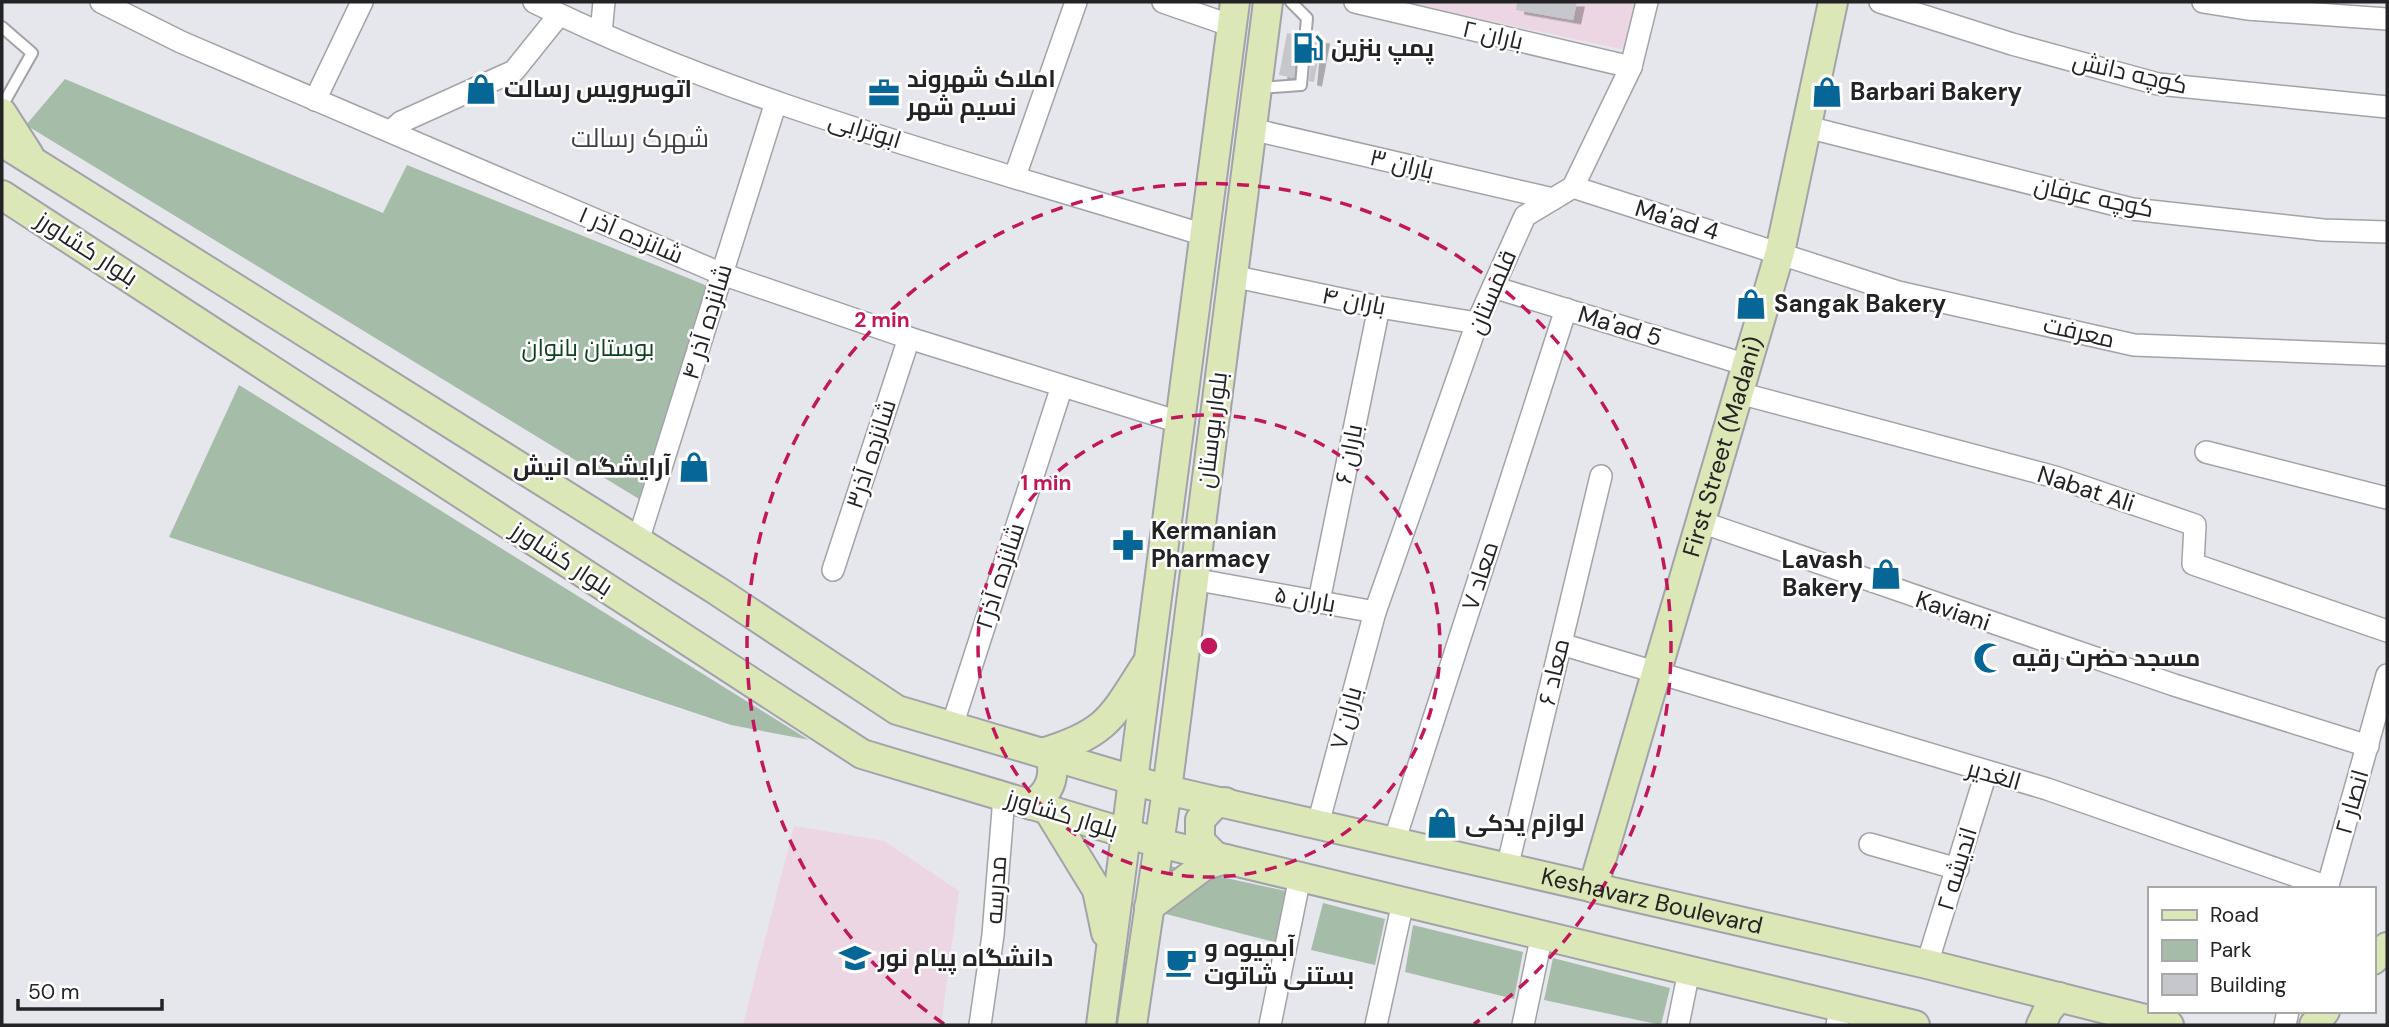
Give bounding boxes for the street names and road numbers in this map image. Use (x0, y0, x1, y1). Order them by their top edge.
street label: باران ۲ (1460, 13, 1526, 57)
street label: کوچه دانش (2069, 44, 2191, 102)
street label: ابوترابی (825, 104, 905, 155)
street label: باران ۳ (1367, 141, 1437, 186)
street label: کوچه عرفان (2031, 169, 2157, 225)
street label: Ma'ad 4 (1631, 192, 1723, 247)
street label: شانزده آذر ۱ (574, 199, 688, 270)
street label: بلوار کشاورز (29, 203, 144, 293)
street label: قلمستان (1460, 245, 1523, 339)
street label: شانزده آذر ۴ (674, 260, 739, 383)
street label: باران ۴ (1319, 279, 1389, 322)
street label: Ma'ad 5 (1574, 298, 1666, 353)
street label: معرفت (2041, 308, 2118, 355)
street label: First Street (Madani) (1675, 333, 1769, 560)
street label: بلوار بوستان (1189, 370, 1234, 490)
street label: شانزده آذر۳ (838, 395, 903, 512)
street label: باران ۶ (1328, 421, 1369, 486)
street label: Nabat Ali (2034, 458, 2139, 519)
street label: بلوار کشاورز (504, 513, 619, 603)
street label: شانزده آذر۲ (968, 519, 1031, 633)
street label: معاد ۷ (1454, 537, 1505, 614)
street label: باران ۵ (1272, 578, 1338, 619)
street label: Kaviani (1912, 583, 1995, 638)
street label: معاد ۶ (1531, 636, 1576, 708)
street label: باران ۷ (1322, 683, 1369, 753)
street label: الغدیر (1962, 752, 2025, 797)
street label: انصار ۲ (2328, 766, 2375, 838)
street label: بلوار کشاورز (1001, 781, 1122, 845)
street label: اندیشه ۲ (1929, 823, 1984, 914)
street label: مدرسه (978, 855, 1013, 925)
street label: Keshavarz Boulevard (1538, 860, 1766, 941)

